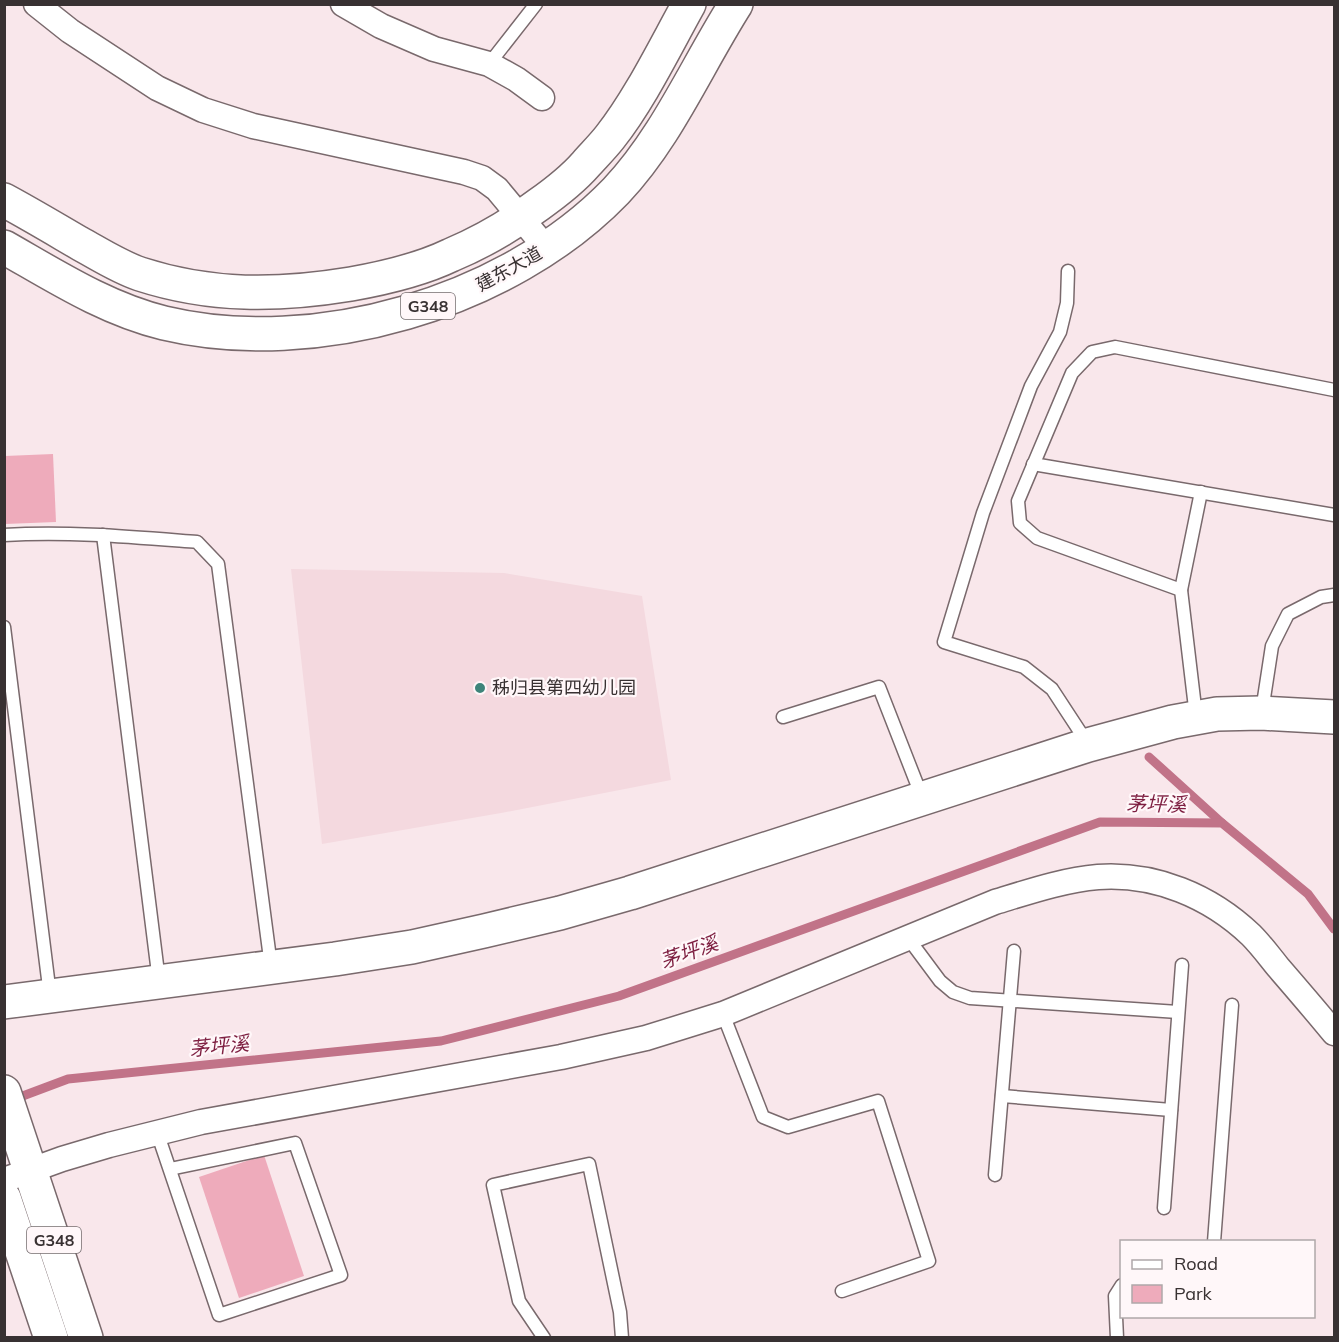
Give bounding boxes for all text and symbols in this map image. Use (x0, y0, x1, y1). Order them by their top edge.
street label: 建东大道 (472, 241, 546, 296)
road number: G348 (401, 293, 455, 319)
place label: 秭归县第四幼儿园 (492, 676, 636, 699)
marker: 秭归县第四幼儿园 (473, 681, 487, 695)
water label: 茅坪溪 (1126, 790, 1188, 817)
water label: 茅坪溪 (656, 929, 723, 974)
water label: 茅坪溪 (188, 1030, 252, 1061)
road number: G348 (27, 1227, 81, 1253)
legend (1120, 1240, 1315, 1318)
text: Road (1174, 1252, 1218, 1275)
text: Park (1174, 1282, 1213, 1305)

